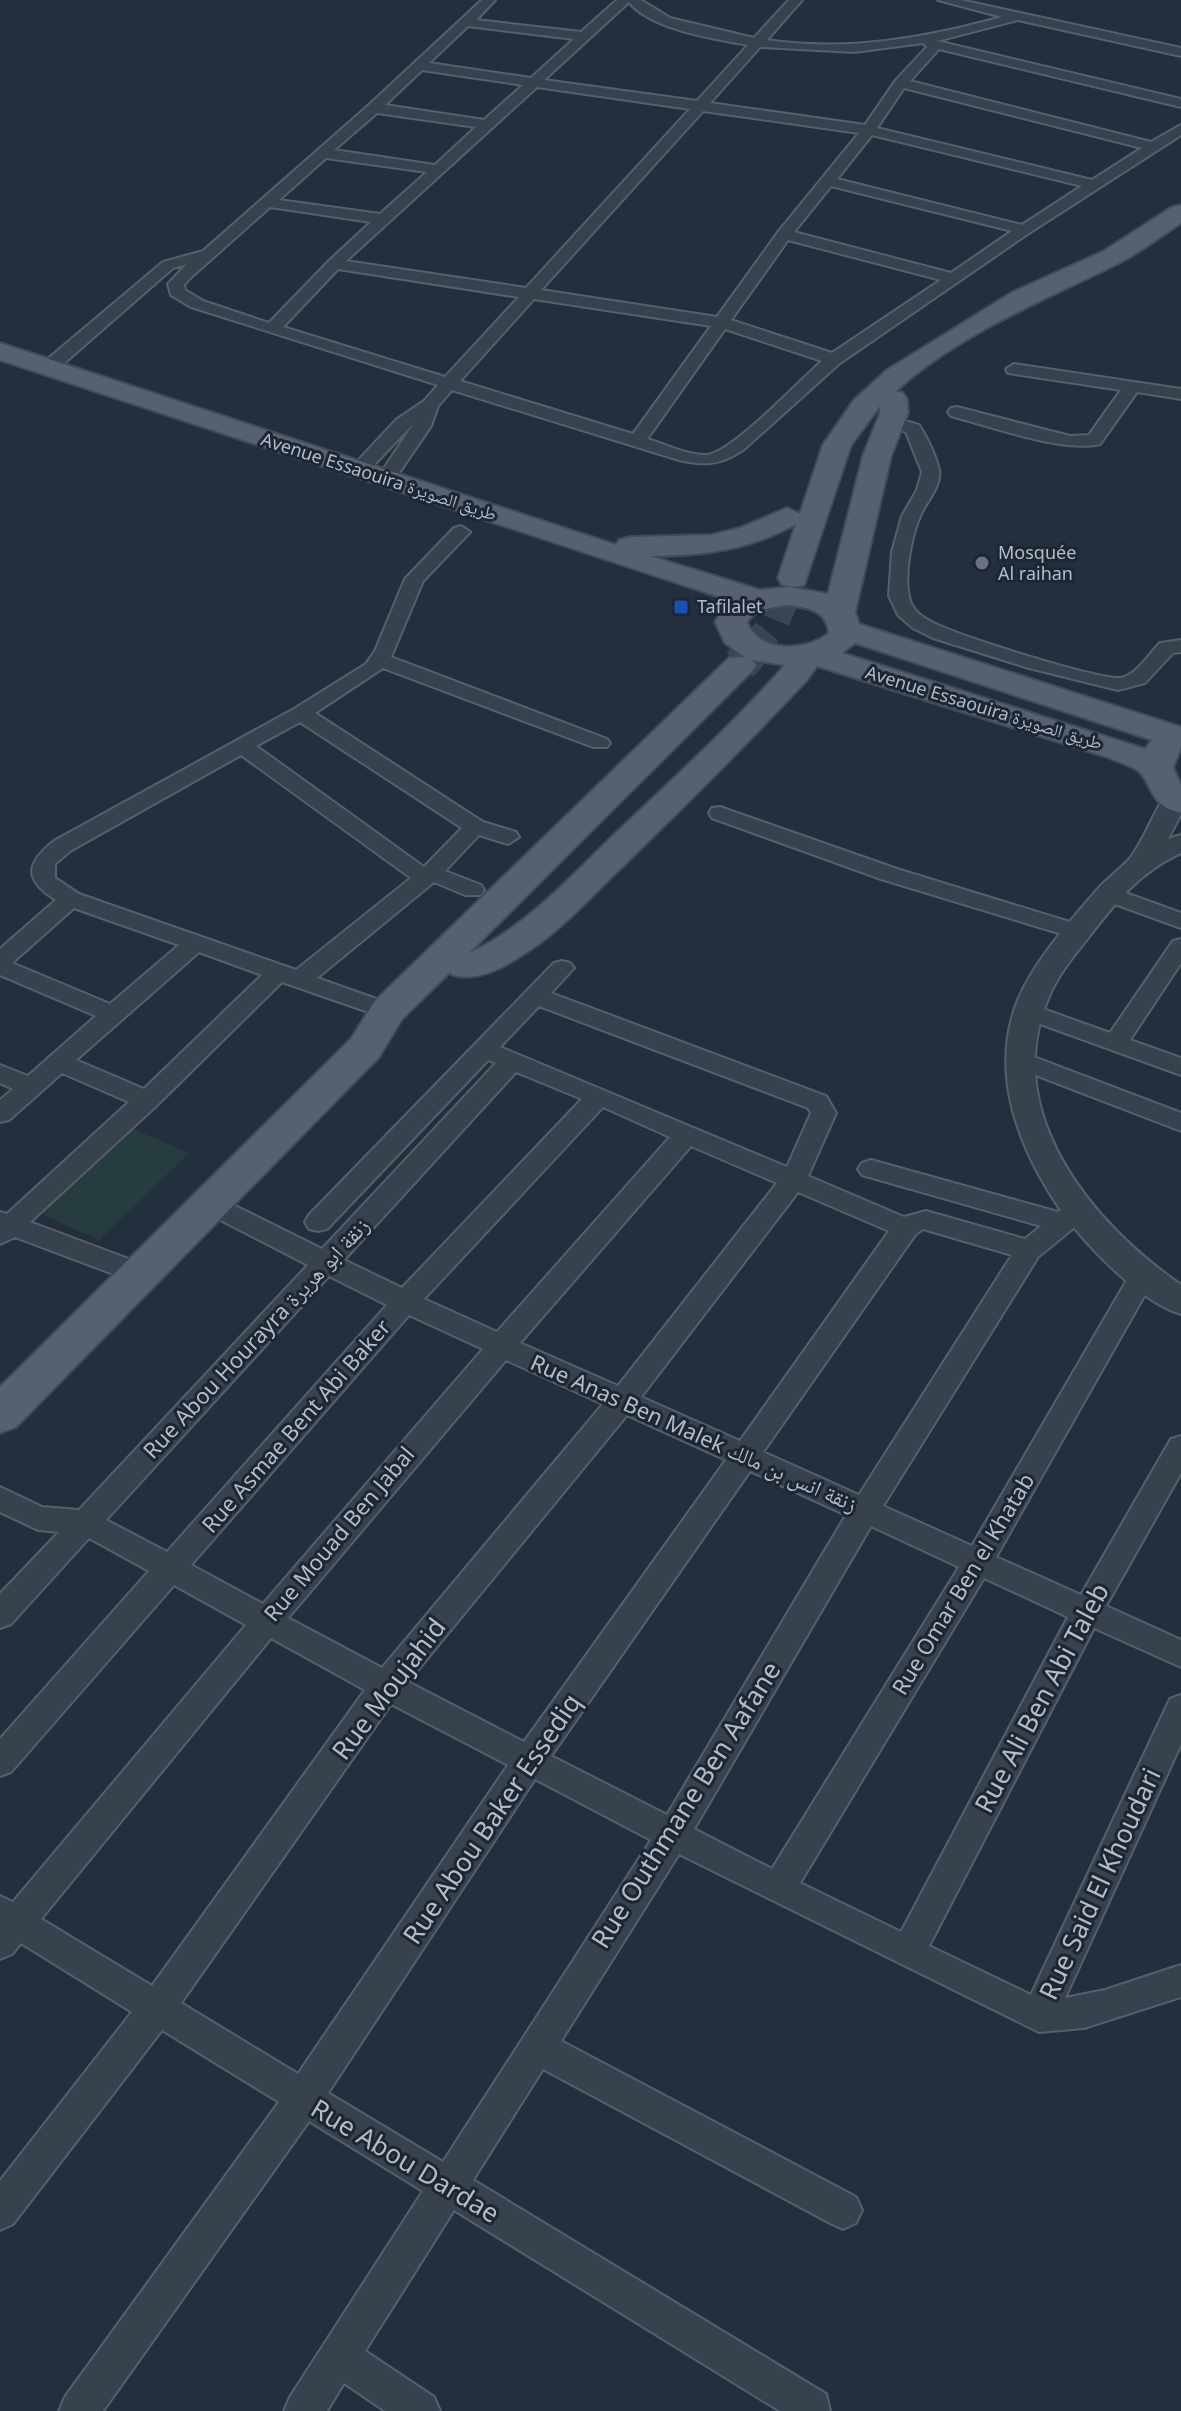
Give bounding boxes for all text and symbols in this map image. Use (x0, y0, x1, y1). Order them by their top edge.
street label: Avenue Essaouira طريق الصويرة (258, 427, 500, 526)
place label: Mosquée Al raihan (998, 540, 1076, 585)
marker: Mosquée Al raihan (973, 554, 991, 572)
place label: Tafilalet (697, 594, 763, 618)
marker: Tafilalet (672, 598, 690, 616)
street label: Avenue Essaouira طريق الصويرة (863, 660, 1106, 755)
street label: Rue Abou Hourayra زنقة ابو هريرة (135, 1210, 375, 1464)
street label: Rue Asmae Bent Abi Baker (194, 1312, 396, 1539)
street label: Rue Anas Ben Malek زنقة انس بن مالك (526, 1346, 863, 1518)
street label: Rue Mouad Ben Jabal (256, 1440, 420, 1627)
street label: Rue Omar Ben el Khatab (884, 1467, 1040, 1700)
street label: Rue Ali Ben Abi Taleb (965, 1576, 1117, 1819)
street label: Rue Moujahid (323, 1610, 453, 1767)
street label: Rue Outhmane Ben Aafane (582, 1654, 788, 1955)
street label: Rue Abou Baker Essediq (394, 1686, 589, 1951)
street label: Rue Said El Khoudari (1030, 1762, 1169, 2005)
street label: Rue Abou Dardae (305, 2090, 506, 2231)

